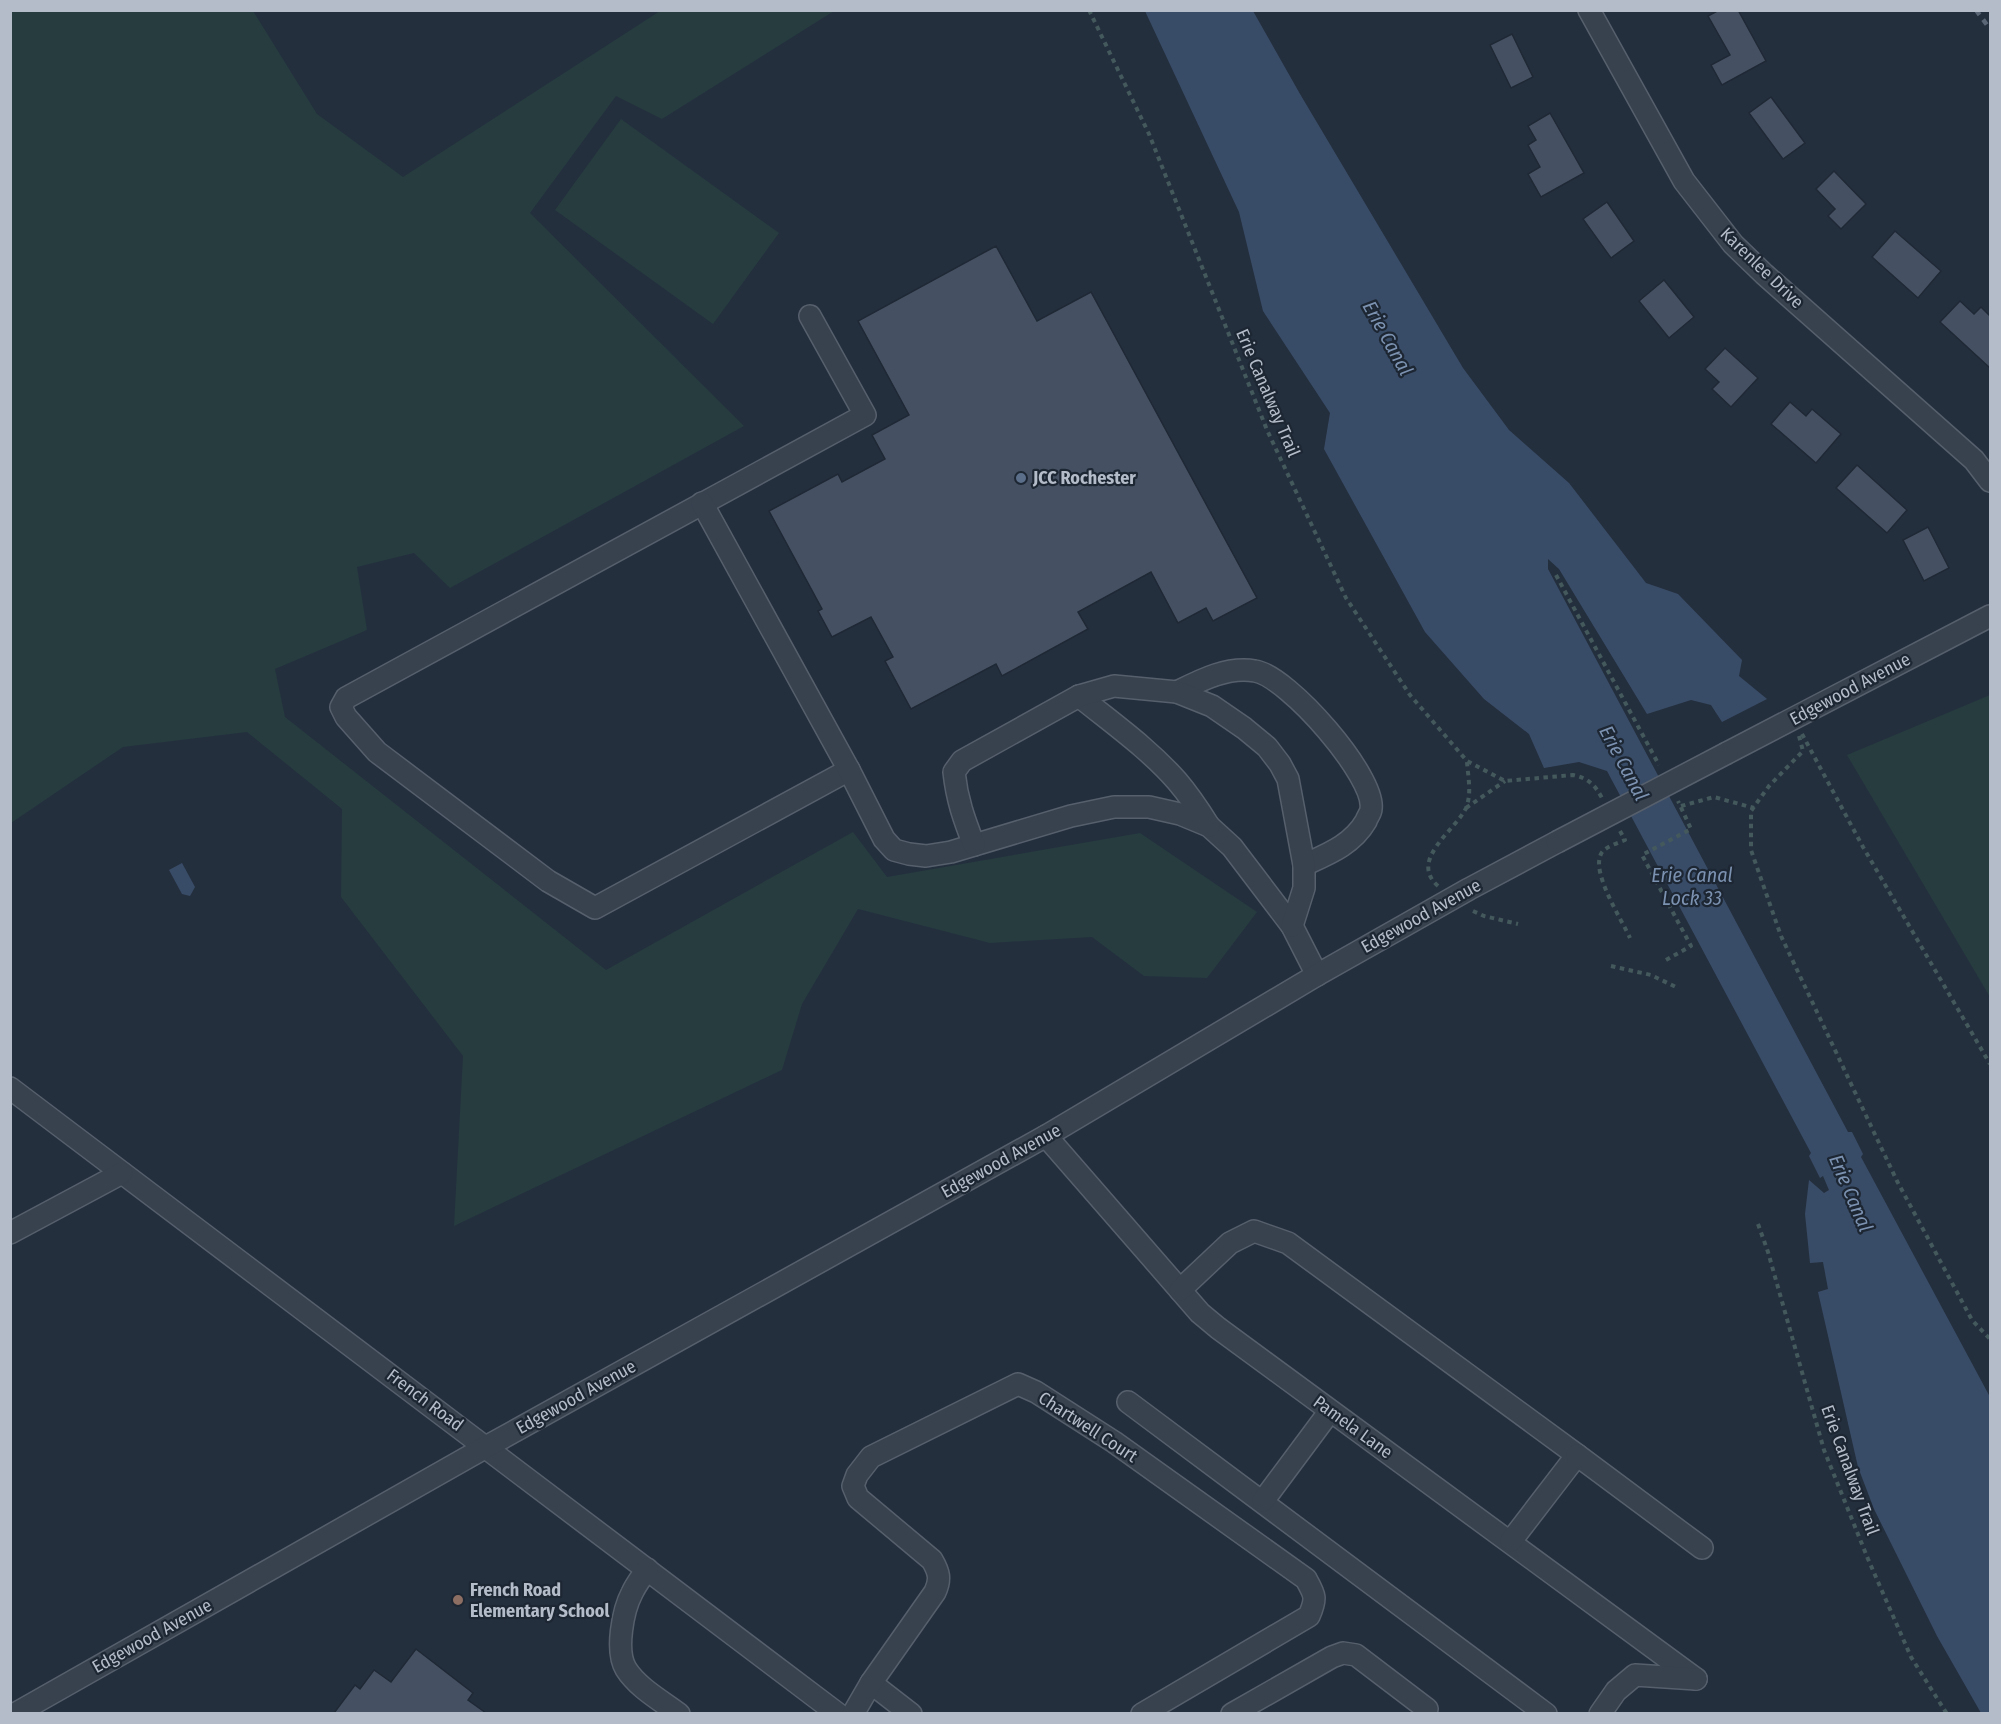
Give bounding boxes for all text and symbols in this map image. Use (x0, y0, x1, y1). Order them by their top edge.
street label: Karenlee Drive (1716, 223, 1808, 313)
water label: Erie Canal (1358, 297, 1418, 379)
street label: Erie Canalway Trail (1231, 326, 1305, 461)
place label: JCC Rochester (1032, 467, 1136, 489)
marker: JCC Rochester (1014, 471, 1028, 485)
street label: Edgewood Avenue (1786, 648, 1914, 730)
water label: Erie Canal (1594, 721, 1654, 805)
water label: Erie Canal Lock 33 (1651, 863, 1733, 910)
street label: Edgewood Avenue (1357, 874, 1485, 958)
street label: Edgewood Avenue (937, 1119, 1065, 1203)
water label: Erie Canal (1824, 1151, 1878, 1235)
street label: Edgewood Avenue (512, 1355, 640, 1439)
street label: French Road (382, 1364, 468, 1436)
street label: Chartwell Court (1034, 1387, 1142, 1467)
street label: Pamela Lane (1309, 1391, 1397, 1463)
street label: Erie Canalway Trail (1816, 1402, 1884, 1538)
place label: French Road Elementary School (470, 1579, 609, 1622)
marker: French Road Elementary School (451, 1593, 465, 1607)
street label: Edgewood Avenue (88, 1594, 216, 1678)

